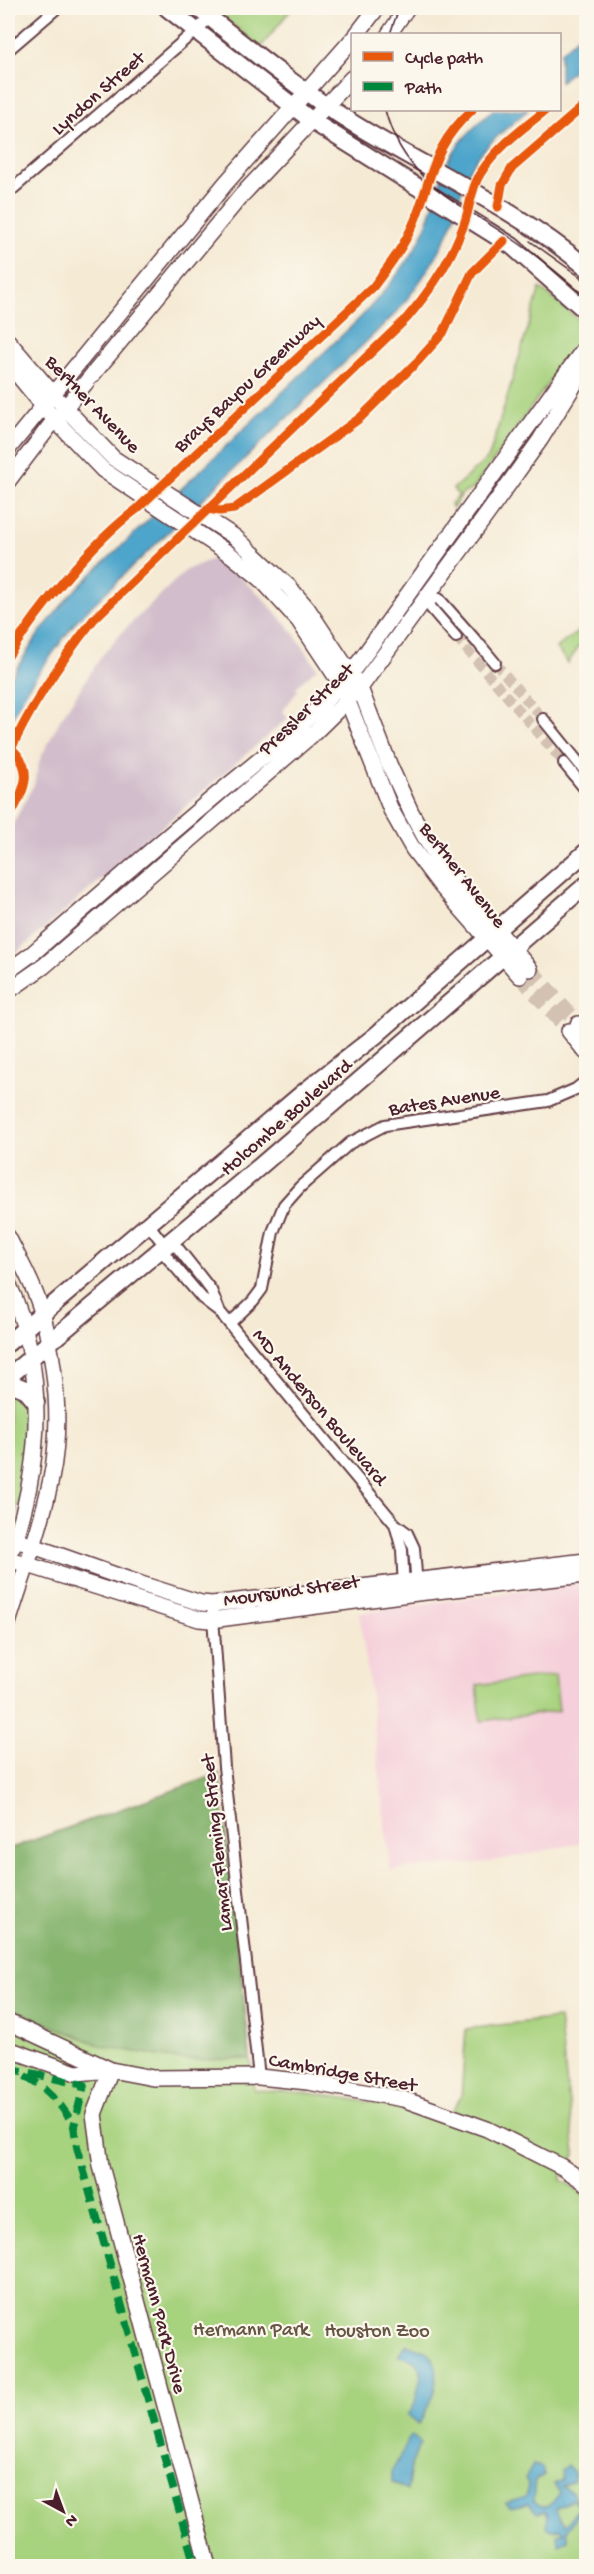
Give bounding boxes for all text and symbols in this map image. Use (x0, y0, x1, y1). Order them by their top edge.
legend (351, 33, 561, 111)
street label: Lyndon Street (48, 47, 152, 141)
text: Cycle path (405, 49, 483, 70)
text: Path (404, 79, 442, 100)
street label: Brays Bayou Greenway (169, 310, 327, 459)
street label: Bertner Avenue (38, 351, 145, 460)
street label: Pressler Street (254, 658, 361, 762)
street label: Bertner Avenue (412, 818, 510, 934)
street label: Holcombe Boulevard (217, 1054, 359, 1182)
street label: Bates Avenue (386, 1082, 502, 1123)
street label: MD Anderson Boulevard (246, 1325, 392, 1493)
street label: Moursund Street (222, 1571, 363, 1613)
street label: Lamar Fleming Street (198, 1751, 239, 1932)
street label: Cambridge Street (267, 2050, 420, 2099)
street label: Hermann Park Drive (125, 2232, 190, 2397)
park label: Hermann Park (193, 2320, 311, 2343)
park label: Houston Zoo (324, 2321, 430, 2344)
north arrow (33, 2481, 93, 2541)
text: N (60, 2509, 81, 2531)

